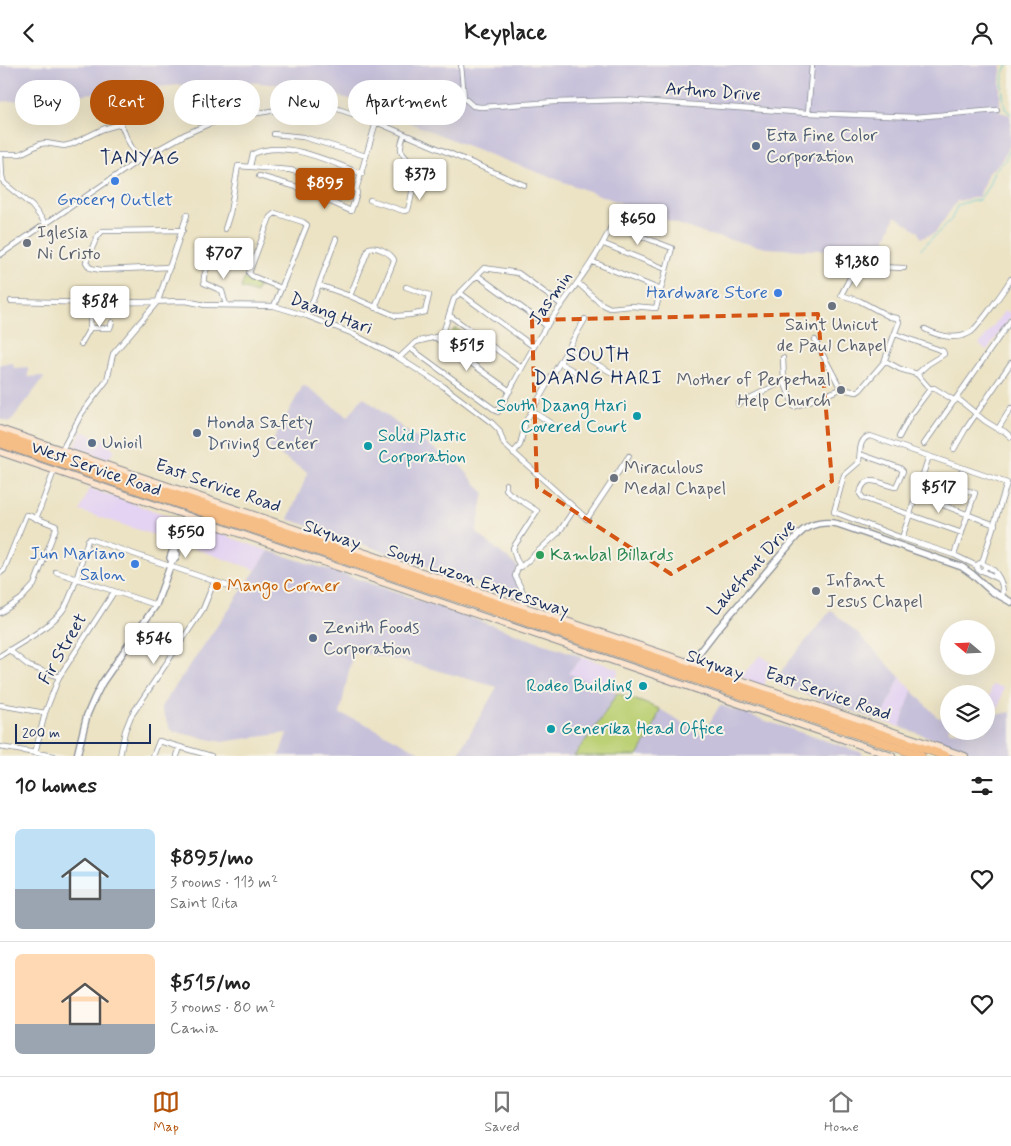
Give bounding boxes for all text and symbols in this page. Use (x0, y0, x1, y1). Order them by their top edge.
icon: back (15, 19, 43, 47)
text: Keyplace (464, 19, 547, 47)
icon: person (968, 19, 996, 47)
street label: Arturo Drive (665, 77, 761, 107)
chip: Buy (15, 80, 80, 125)
chip: Rent (90, 80, 164, 125)
chip: Filters (174, 80, 260, 125)
chip: New (270, 80, 338, 125)
chip: Apartment (348, 80, 466, 125)
place label: Esta Fine Color Corporation (766, 124, 878, 169)
marker: Esta Fine Color Corporation (750, 140, 762, 152)
district label: TANYAG (100, 145, 180, 172)
pin: $373 (390, 159, 450, 201)
text: $373 (404, 164, 436, 185)
pin: $895 (295, 167, 355, 210)
text: $895 (307, 173, 343, 194)
marker: Grocery Outlet (109, 175, 121, 187)
place label: Grocery Outlet (57, 188, 173, 212)
pin: $650 (608, 203, 668, 246)
text: $650 (620, 209, 656, 230)
place label: Iglesia Ni Cristo (37, 221, 101, 266)
marker: Iglesia Ni Cristo (21, 237, 33, 249)
pin: $707 (194, 237, 254, 280)
text: $707 (205, 243, 243, 264)
pin: $1,380 (816, 245, 898, 288)
text: $1,380 (835, 251, 879, 272)
street label: Jasmin (524, 266, 578, 330)
place label: Hardware Store (646, 281, 768, 305)
pin: $584 (70, 285, 130, 328)
street label: Daang Hari (286, 287, 376, 342)
marker: Hardware Store (772, 287, 784, 299)
text: $584 (81, 291, 119, 312)
marker: Saint Unicut de Paul Chapel (826, 300, 838, 312)
place label: Saint Unicut de Paul Chapel (777, 313, 887, 358)
pin: $515 (437, 329, 497, 372)
text: $515 (450, 335, 484, 356)
district label: SOUTH DAANG HARI (533, 342, 663, 392)
place label: Mother of Perpetual Help Church (676, 368, 831, 413)
marker: Mother of Perpetual Help Church (835, 384, 847, 396)
place label: South Daang Hari Covered Court (496, 394, 627, 439)
marker: South Daang Hari Covered Court (631, 410, 643, 422)
place label: Honda Safety Driving Center (207, 411, 318, 458)
place label: Solid Plastic Corporation (378, 424, 466, 469)
marker: Honda Safety Driving Center (191, 427, 203, 439)
place label: Unioil (102, 431, 143, 455)
street label: West Service Road (28, 435, 164, 503)
marker: Unioil (86, 437, 98, 449)
marker: Solid Plastic Corporation (362, 440, 374, 452)
street label: East Service Road (152, 453, 284, 519)
place label: Miraculous Medal Chapel (624, 456, 726, 501)
pin: $517 (909, 471, 969, 514)
marker: Miraculous Medal Chapel (608, 472, 620, 484)
text: $517 (922, 477, 956, 498)
street label: Skyway (300, 514, 364, 556)
street label: Lakefront Drive (702, 515, 802, 621)
pin: $550 (156, 517, 216, 559)
text: $550 (167, 522, 205, 543)
street label: South Luzon Expressway (384, 539, 572, 623)
place label: Jun Mariano Salon (30, 542, 125, 587)
place label: Kambal Billards (550, 543, 674, 567)
marker: Kambal Billards (534, 549, 546, 561)
marker: Jun Mariano Salon (129, 558, 141, 570)
place label: Infant Jesus Chapel (826, 569, 923, 614)
place label: Mango Corner (227, 574, 341, 599)
marker: Mango Corner (211, 580, 223, 592)
marker: Infant Jesus Chapel (810, 585, 822, 597)
street label: Fir Street (33, 609, 93, 689)
place label: Zenith Foods Corporation (323, 616, 419, 661)
north arrow (940, 620, 995, 675)
map controls (940, 620, 995, 740)
pin: $546 (124, 623, 184, 665)
text: $546 (136, 628, 172, 649)
marker: Zenith Foods Corporation (307, 632, 319, 644)
street label: Skyway (683, 644, 747, 686)
street label: East Service Road (762, 661, 894, 727)
place label: Rodeo Building (526, 674, 633, 700)
marker: Rodeo Building (637, 680, 649, 692)
button: layers (940, 685, 995, 740)
place label: Generika Head Office (561, 717, 724, 741)
scale bar (15, 721, 151, 744)
marker: Generika Head Office (545, 723, 557, 735)
text: 200 m (22, 724, 60, 742)
text: 10 homes (15, 772, 97, 800)
icon: filters (968, 772, 996, 800)
text: $895/mo (170, 844, 253, 872)
icon: home (55, 849, 115, 909)
icon: heart (968, 865, 996, 893)
text: 3 rooms · 113 m² (170, 872, 278, 893)
text: Saint Rita (170, 893, 238, 914)
text: $515/mo (170, 969, 251, 997)
icon: home (55, 974, 115, 1034)
icon: heart (968, 990, 996, 1018)
text: 3 rooms · 80 m² (170, 997, 276, 1018)
text: Camia (170, 1018, 218, 1039)
tab: Map (152, 1088, 180, 1136)
tab: Saved (484, 1088, 520, 1136)
tab: Home (824, 1088, 859, 1136)

